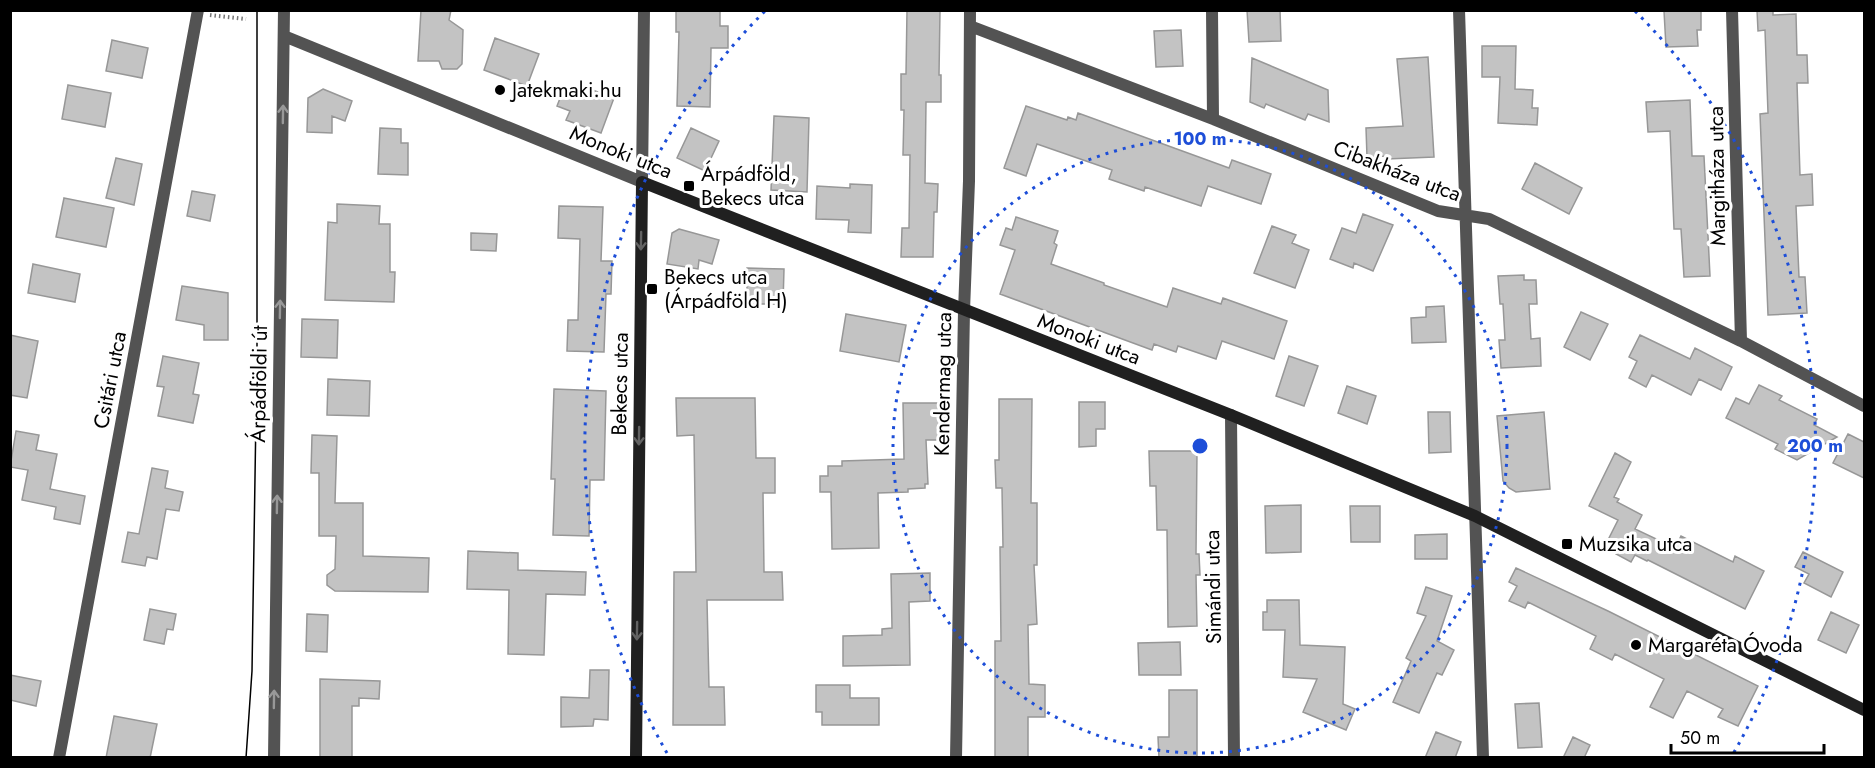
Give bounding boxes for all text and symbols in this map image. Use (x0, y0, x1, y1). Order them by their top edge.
place label: Jatekmaki.hu (509, 75, 622, 105)
marker: Jatekmaki.hu (493, 83, 507, 97)
one-way arrow (277, 105, 288, 125)
street label: Margitháza utca (1701, 106, 1733, 246)
street label: Monoki utca (565, 118, 677, 186)
text: 100 m (1173, 126, 1227, 152)
street label: Cibakháza utca (1329, 133, 1465, 209)
place label: Árpádföld, Bekecs utca (701, 159, 804, 213)
marker: Árpádföld, Bekecs utca (682, 179, 696, 193)
one-way arrow (635, 230, 647, 250)
place label: Bekecs utca (Árpádföld H) (664, 262, 788, 316)
marker: Bekecs utca (Árpádföld H) (645, 282, 659, 296)
one-way arrow (274, 300, 286, 320)
street label: Monoki utca (1033, 306, 1145, 372)
street label: Kendermag utca (927, 312, 959, 456)
street label: Árpádföldi út (243, 325, 275, 443)
street label: Csitári utca (86, 329, 134, 431)
street label: Bekecs utca (604, 332, 636, 436)
one-way arrow (633, 425, 645, 445)
text: 200 m (1787, 433, 1843, 459)
centre of rings (1190, 436, 1210, 456)
one-way arrow (271, 495, 283, 515)
street label: Simándi utca (1197, 529, 1229, 645)
place label: Muzsika utca (1579, 529, 1692, 559)
marker: Muzsika utca (1560, 537, 1574, 551)
one-way arrow (631, 620, 643, 640)
place label: Margaréta Óvoda (1648, 630, 1803, 660)
marker: Margaréta Óvoda (1629, 638, 1643, 652)
one-way arrow (269, 690, 280, 710)
scale bar (1671, 717, 1824, 755)
text: 50 m (1680, 725, 1720, 751)

